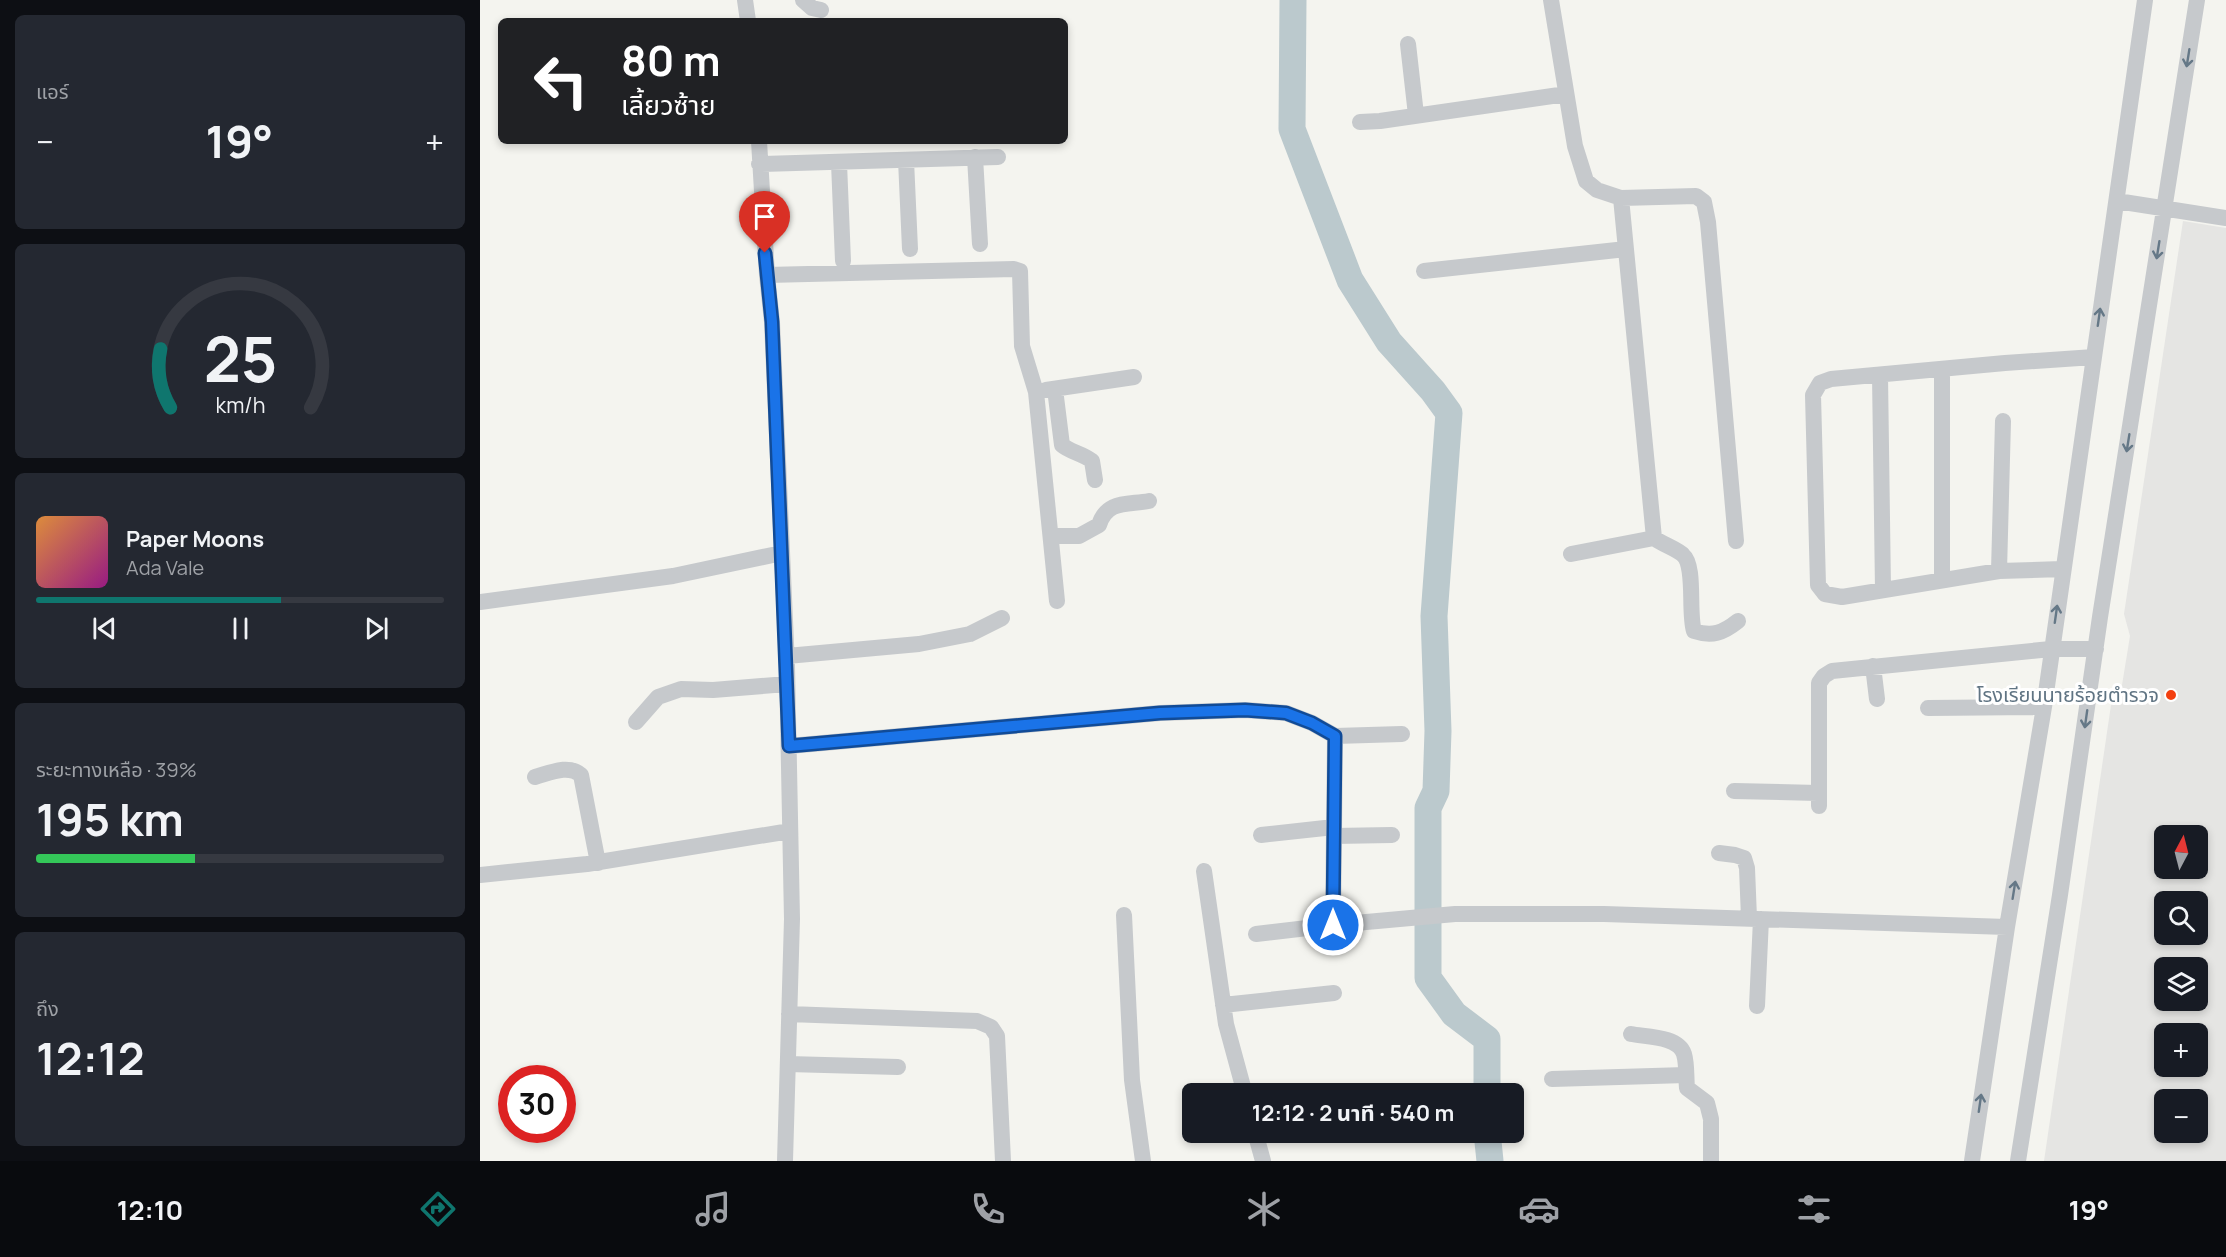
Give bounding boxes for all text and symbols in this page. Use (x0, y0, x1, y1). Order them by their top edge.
text: 80 m (621, 31, 721, 89)
icon: left (522, 42, 600, 120)
one-way arrow (2182, 47, 2193, 67)
text: แอร์ (36, 78, 68, 105)
text: เลี้ยวซ้าย (621, 86, 715, 123)
text: 19° (205, 110, 273, 172)
text: − (36, 119, 54, 164)
text: + (425, 119, 444, 164)
pin (739, 191, 790, 253)
icon: arrive (748, 200, 781, 233)
one-way arrow (2152, 240, 2163, 260)
one-way arrow (2094, 308, 2105, 327)
text: 25 (203, 315, 277, 401)
text: km/h (215, 391, 265, 420)
one-way arrow (2122, 433, 2133, 453)
text: Paper Moons (126, 524, 264, 554)
text: Ada Vale (126, 554, 204, 581)
one-way arrow (2051, 605, 2062, 624)
icon: previous (88, 612, 121, 645)
icon: pause (224, 612, 257, 645)
icon: next (360, 612, 393, 645)
place label: โรงเรียนนายร้อยตำรวจ (1976, 681, 2159, 708)
marker: โรงเรียนนายร้อยตำรวจ (2164, 688, 2178, 702)
one-way arrow (2080, 709, 2091, 728)
text: ระยะทางเหลือ · 39% (36, 756, 197, 783)
text: 195 km (36, 788, 184, 850)
north arrow (2154, 825, 2208, 879)
map controls (2154, 825, 2208, 1143)
one-way arrow (2008, 880, 2019, 900)
button: search (2154, 891, 2208, 945)
position arrow (1301, 893, 1365, 957)
button: layers (2154, 957, 2208, 1011)
text: ถึง (36, 995, 59, 1022)
button: + (2154, 1023, 2208, 1077)
text: 12:12 (36, 1027, 144, 1089)
speed limit sign: 30 (498, 1065, 576, 1143)
button: − (2154, 1089, 2208, 1143)
one-way arrow (1975, 1094, 1986, 1113)
text: 12:12 · 2 นาที · 540 m (1252, 1098, 1454, 1128)
icon: directions (417, 1188, 459, 1230)
icon: music (692, 1188, 734, 1230)
icon: phone (967, 1188, 1009, 1230)
icon: climate (1243, 1188, 1285, 1230)
icon: car (1518, 1188, 1560, 1230)
icon: filters (1793, 1188, 1835, 1230)
text: 12:10 (117, 1191, 183, 1228)
text: 19° (2068, 1191, 2109, 1228)

